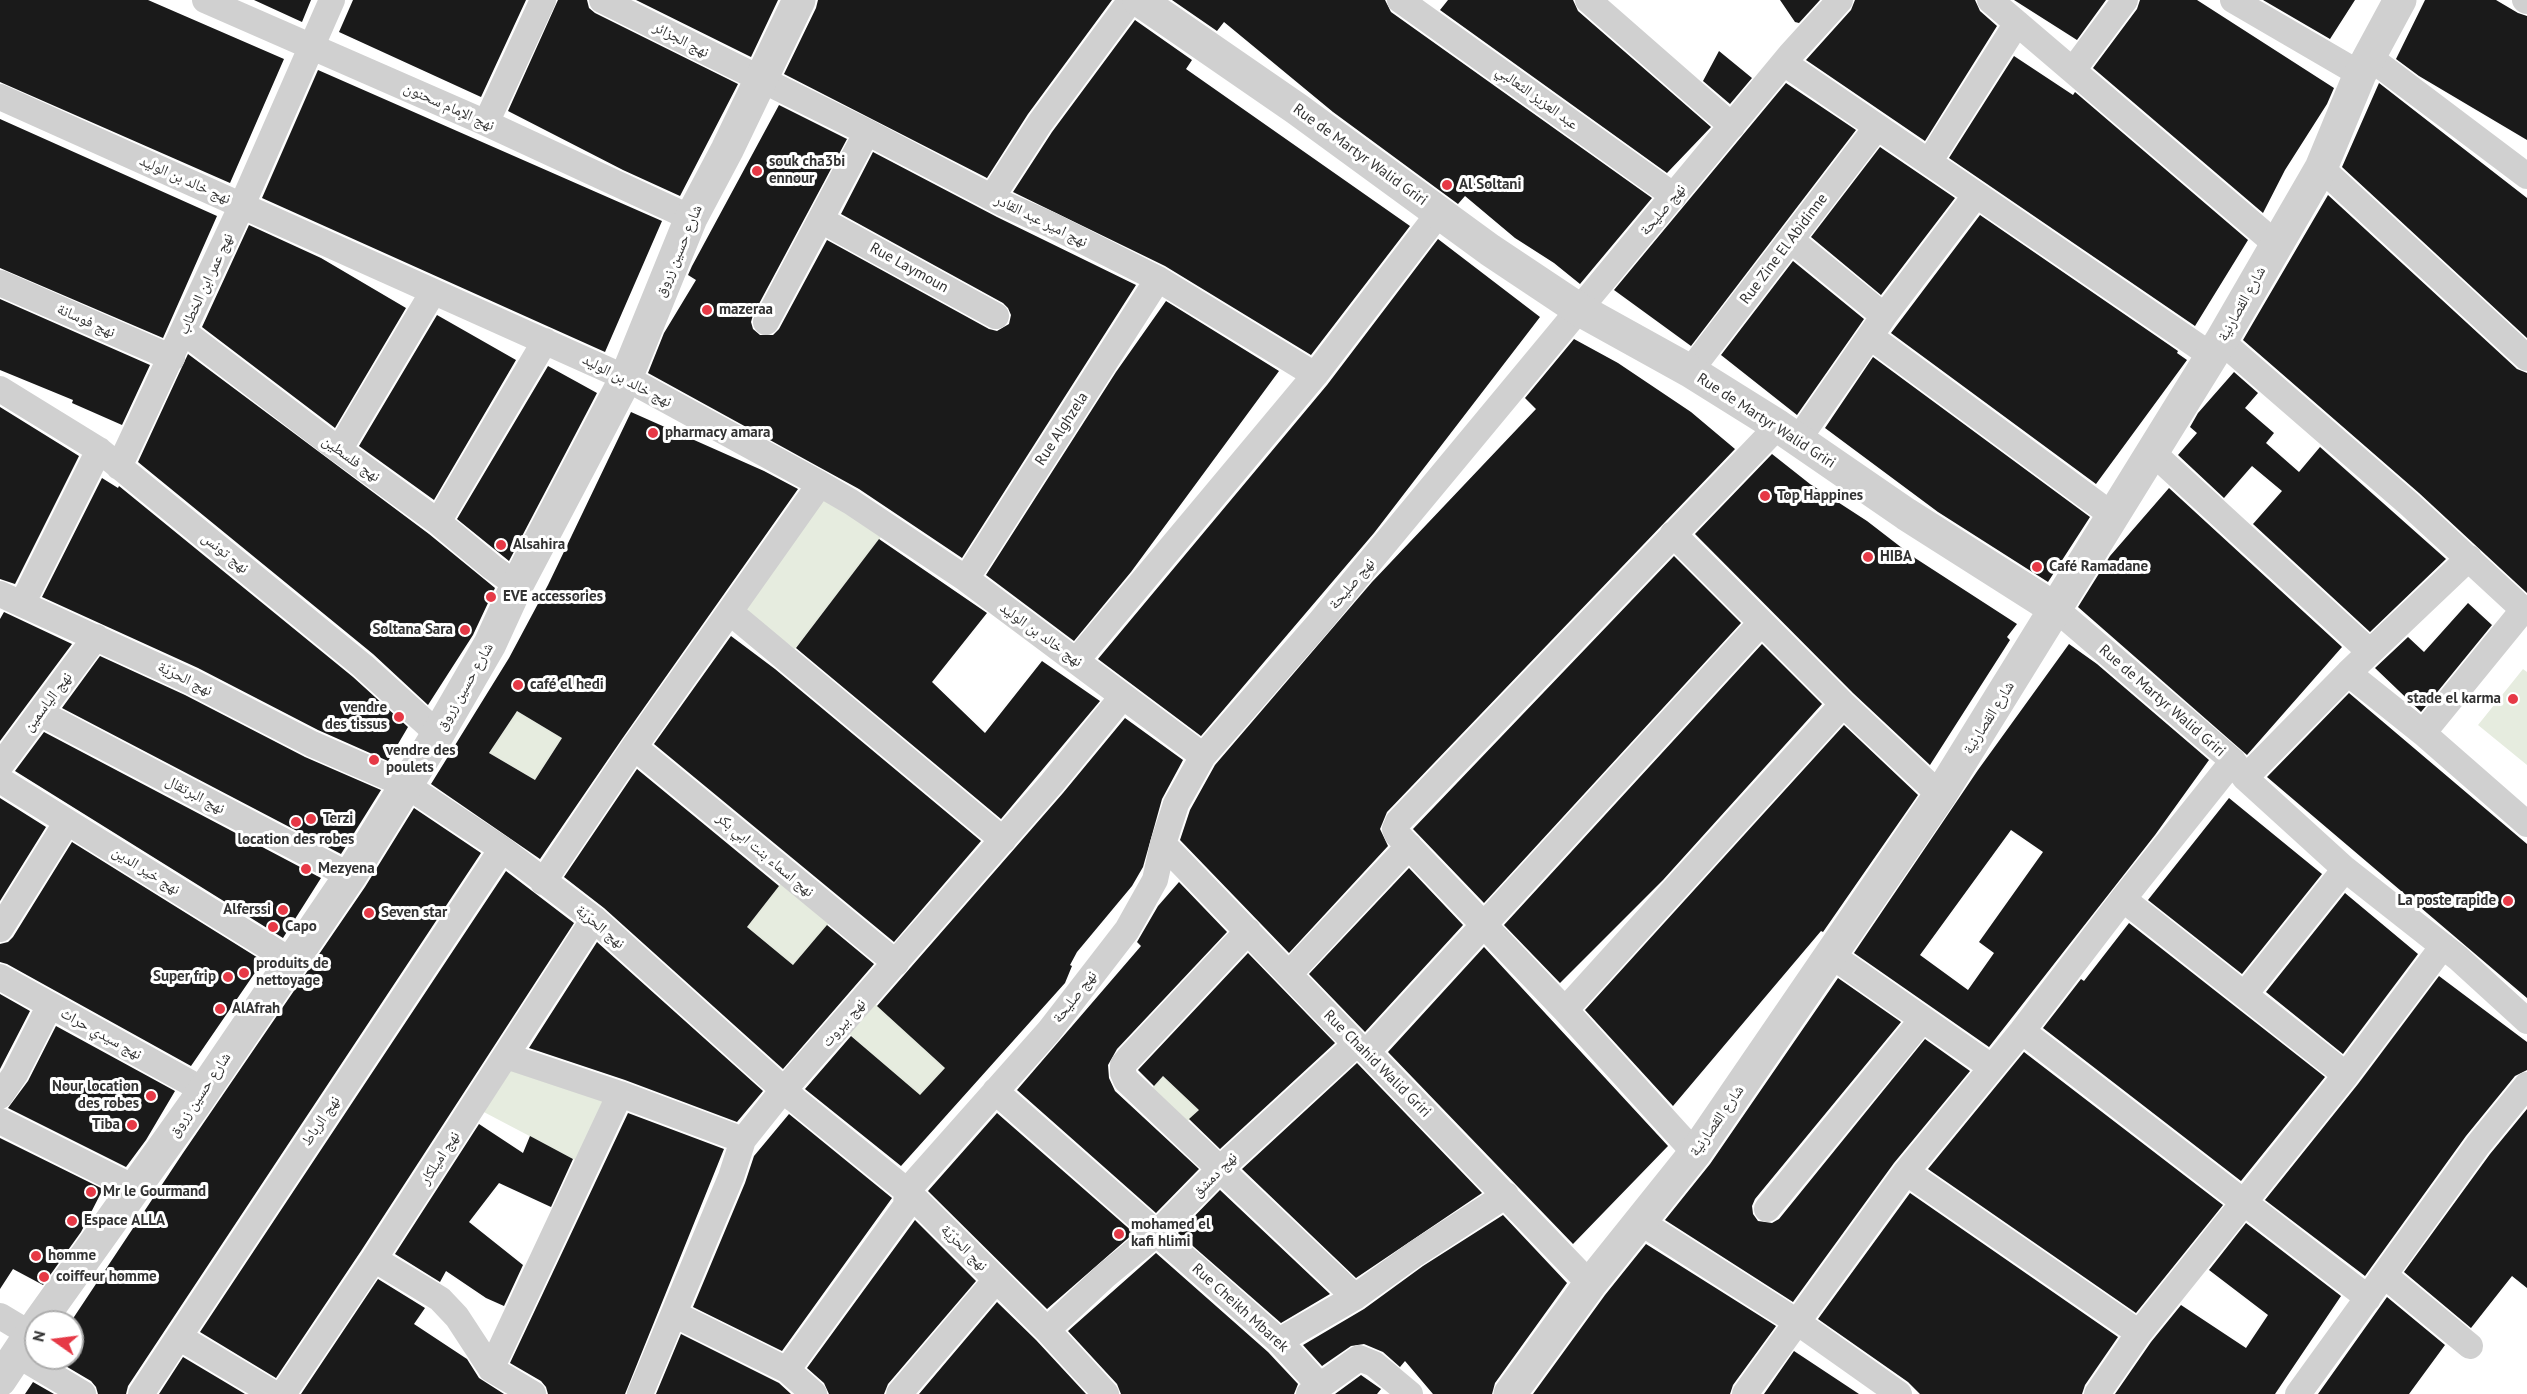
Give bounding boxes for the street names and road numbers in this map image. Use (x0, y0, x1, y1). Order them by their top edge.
street label: نهج الجزائر (650, 18, 712, 62)
street label: عبد العزيز الثعالبي (1492, 62, 1582, 134)
street label: نهج الإمام سحنون (401, 79, 497, 135)
street label: Rue de Martyr Walid Griri (1289, 100, 1431, 210)
street label: نهج خالد بن الوليد (137, 152, 233, 208)
street label: نهج صليحة (1636, 181, 1690, 239)
street label: Rue Zine El Abidinne (1737, 190, 1831, 308)
street label: نهج امير عبد القادر (992, 191, 1090, 251)
street label: شارع حسين زروق (651, 202, 707, 300)
street label: نهج عمر ابن الخطاب (175, 230, 237, 338)
street label: Rue Laymoun (867, 239, 951, 297)
street label: شارع القصارنية (2214, 263, 2270, 345)
street label: نهج فوسانة (54, 300, 118, 342)
street label: نهج خالد بن الوليد (579, 351, 675, 411)
street label: Rue de Martyr Walid Griri (1693, 370, 1839, 472)
street label: Rue Alghzela (1032, 389, 1092, 469)
street label: نهج فلسطين (318, 432, 384, 486)
street label: نهج تونس (198, 529, 252, 577)
street label: نهج صليحة (1325, 555, 1379, 613)
street label: نهج خالد بن الوليد (996, 599, 1086, 671)
street label: شارع حسين زروق (433, 640, 497, 734)
street label: Rue de Martyr Walid Griri (2095, 641, 2229, 761)
street label: نهج الحرّيّة (155, 658, 215, 700)
street label: نهج الياسمين (20, 669, 76, 735)
street label: شارع القصارنية (1959, 678, 2019, 758)
street label: نهج البرتقال (162, 772, 228, 818)
street label: نهج اسماء بنت ابي بكر (713, 809, 817, 901)
street label: نهج خير الدين (109, 843, 183, 899)
street label: نهج الحرّيّة (572, 901, 628, 953)
street label: نهج صليحة (1049, 967, 1101, 1027)
street label: نهج بيروت (818, 995, 870, 1051)
street label: نهج سيدي حراث (57, 1004, 145, 1064)
street label: Rue Chahid Walid Griri (1320, 1007, 1434, 1121)
street label: شارع حسين زروق (165, 1049, 235, 1141)
street label: شارع القصارنية (1686, 1082, 1748, 1160)
street label: نهج الرباط (298, 1093, 344, 1149)
street label: نهج اميلكار (416, 1128, 464, 1188)
street label: نهج دمشق (1189, 1149, 1241, 1201)
street label: نهج الحرّيّة (937, 1221, 991, 1275)
street label: Rue Cheikh Mbarek (1188, 1260, 1292, 1356)

